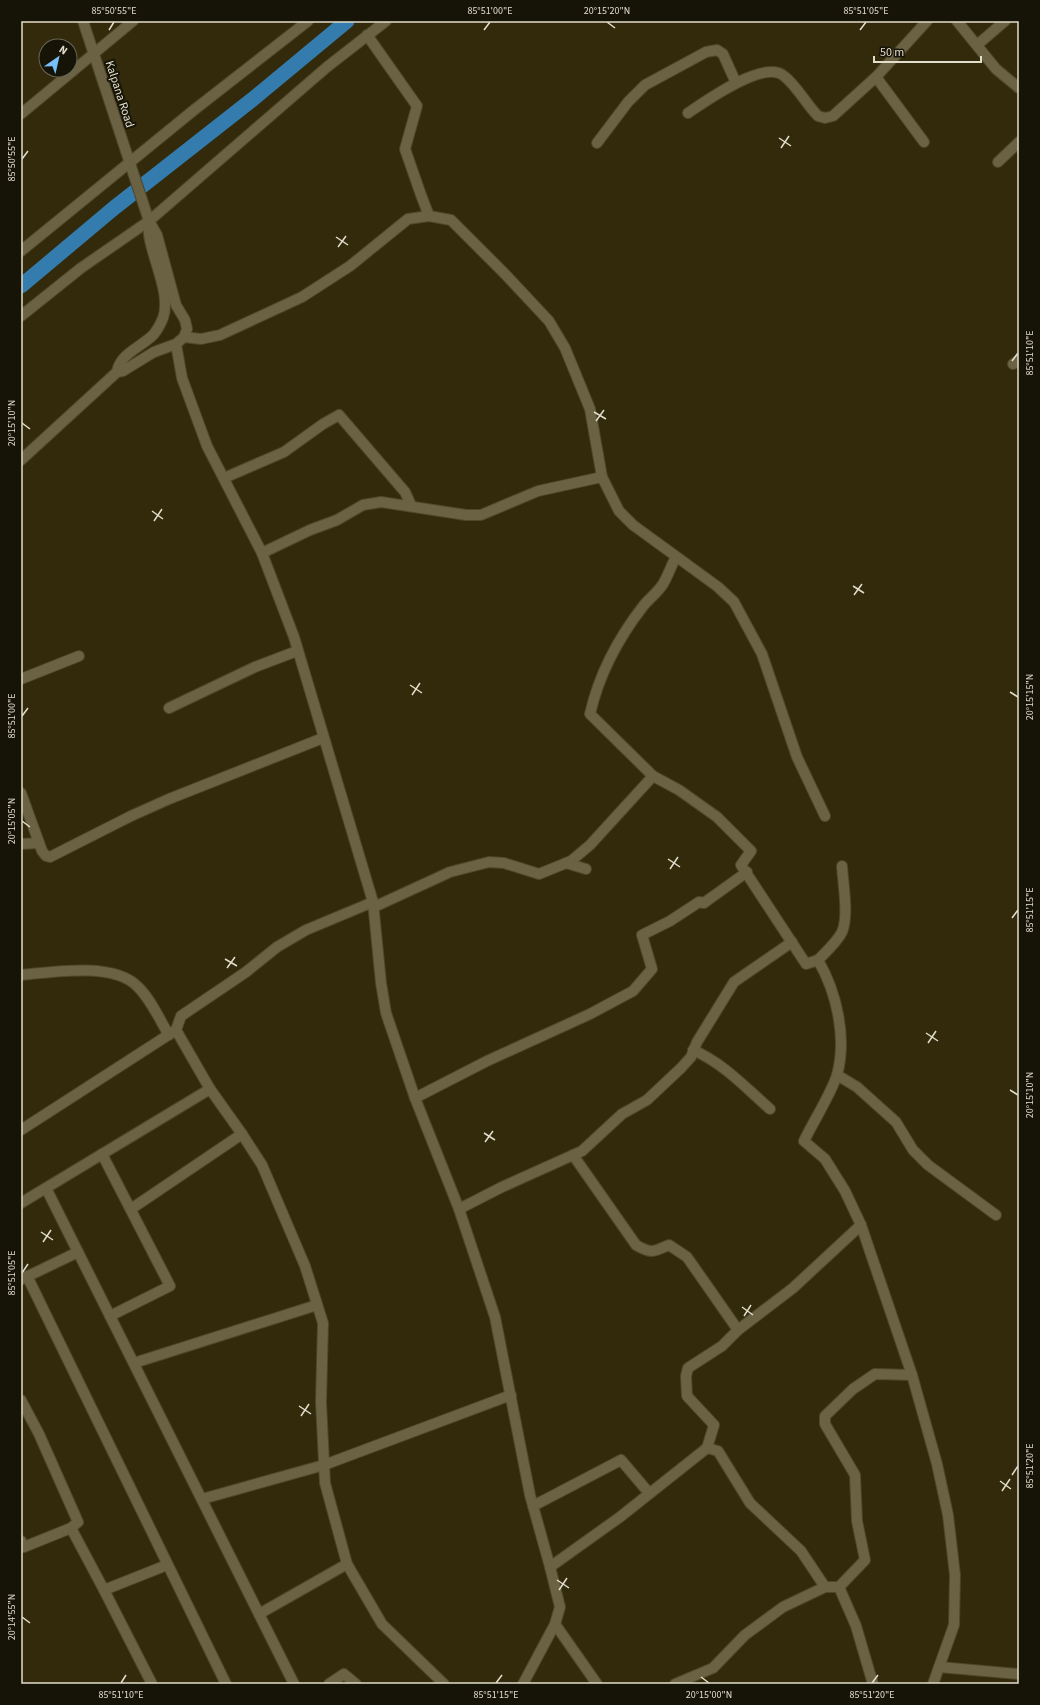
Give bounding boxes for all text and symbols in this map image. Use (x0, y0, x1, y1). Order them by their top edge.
text: 85°50'55"E (91, 4, 137, 18)
text: 85°51'00"E (467, 4, 513, 18)
text: 20°15'20"N (584, 4, 630, 18)
text: 85°51'05"E (843, 4, 889, 18)
north arrow (38, 38, 78, 78)
scale bar (874, 38, 981, 64)
text: N (56, 42, 71, 58)
text: 50 m (880, 44, 904, 61)
street label: Kalpana Road (101, 59, 138, 130)
text: 85°50'55"E (5, 136, 19, 182)
text: 85°51'10"E (1023, 330, 1037, 376)
text: 20°15'10"N (5, 400, 19, 446)
text: 20°15'15"N (1023, 674, 1037, 720)
text: 85°51'00"E (5, 693, 19, 739)
text: 20°15'05"N (5, 798, 19, 844)
text: 85°51'15"E (1023, 887, 1037, 933)
text: 20°15'10"N (1023, 1072, 1037, 1118)
text: 85°51'05"E (5, 1250, 19, 1296)
text: 85°51'20"E (1023, 1443, 1037, 1489)
text: 20°14'55"N (5, 1594, 19, 1640)
text: 85°51'10"E (98, 1688, 144, 1702)
text: 85°51'15"E (473, 1688, 519, 1702)
text: 20°15'00"N (686, 1688, 732, 1702)
text: 85°51'20"E (849, 1688, 895, 1702)

